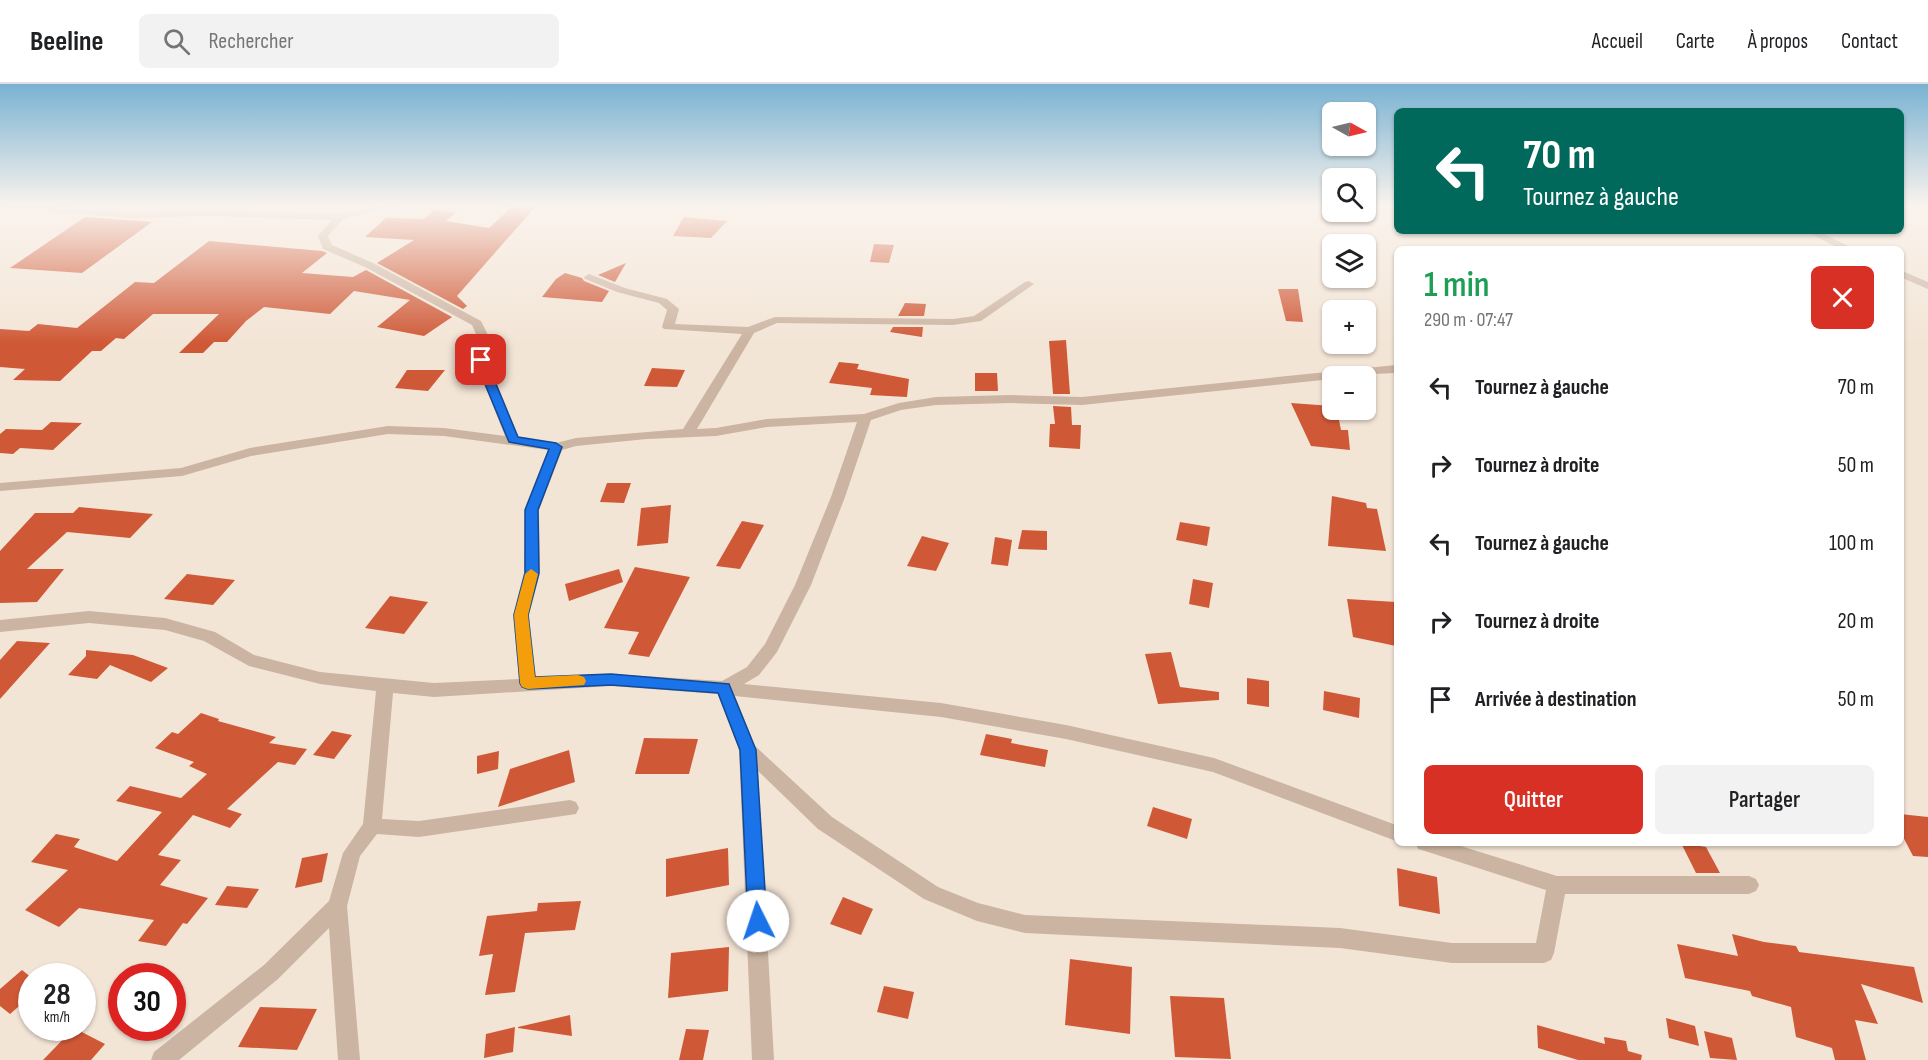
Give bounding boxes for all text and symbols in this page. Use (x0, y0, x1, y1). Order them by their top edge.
search box (139, 14, 559, 68)
text: Beeline (30, 25, 103, 58)
icon: search (160, 25, 193, 58)
text: Rechercher (208, 28, 294, 55)
text: Accueil (1592, 29, 1643, 54)
text: Carte (1676, 29, 1715, 54)
text: À propos (1748, 29, 1808, 54)
text: Contact (1841, 29, 1898, 54)
north arrow (1322, 102, 1376, 156)
map controls (1322, 102, 1376, 420)
text: 70 m (1523, 130, 1596, 181)
icon: left (1424, 132, 1502, 210)
button: search (1322, 168, 1376, 222)
text: Tournez à gauche (1523, 181, 1679, 213)
button: layers (1322, 234, 1376, 288)
text: 1 min (1424, 264, 1489, 307)
button: close (1811, 266, 1874, 329)
button: + (1322, 300, 1376, 354)
text: 290 m · 07:47 (1424, 308, 1513, 332)
pin (455, 334, 506, 385)
icon: arrive (464, 343, 497, 376)
button: − (1322, 366, 1376, 420)
icon: left (1424, 371, 1457, 404)
text: Tournez à gauche (1475, 374, 1609, 401)
text: 70 m (1838, 374, 1874, 401)
icon: right (1424, 449, 1457, 482)
text: Tournez à droite (1475, 452, 1600, 479)
text: 50 m (1838, 452, 1874, 479)
icon: left (1424, 527, 1457, 560)
text: Tournez à gauche (1475, 530, 1609, 557)
text: 100 m (1829, 530, 1874, 557)
icon: right (1424, 605, 1457, 638)
text: Tournez à droite (1475, 608, 1600, 635)
text: 20 m (1838, 608, 1874, 635)
icon: arrive (1424, 683, 1457, 716)
text: Arrivée à destination (1475, 686, 1637, 713)
text: 50 m (1838, 686, 1874, 713)
button: Quitter (1424, 765, 1643, 834)
button: Partager (1655, 765, 1874, 834)
position arrow (726, 889, 790, 953)
speed limit sign: 30 (108, 963, 186, 1041)
text: 28 (43, 977, 71, 1013)
text: km/h (44, 1008, 70, 1027)

